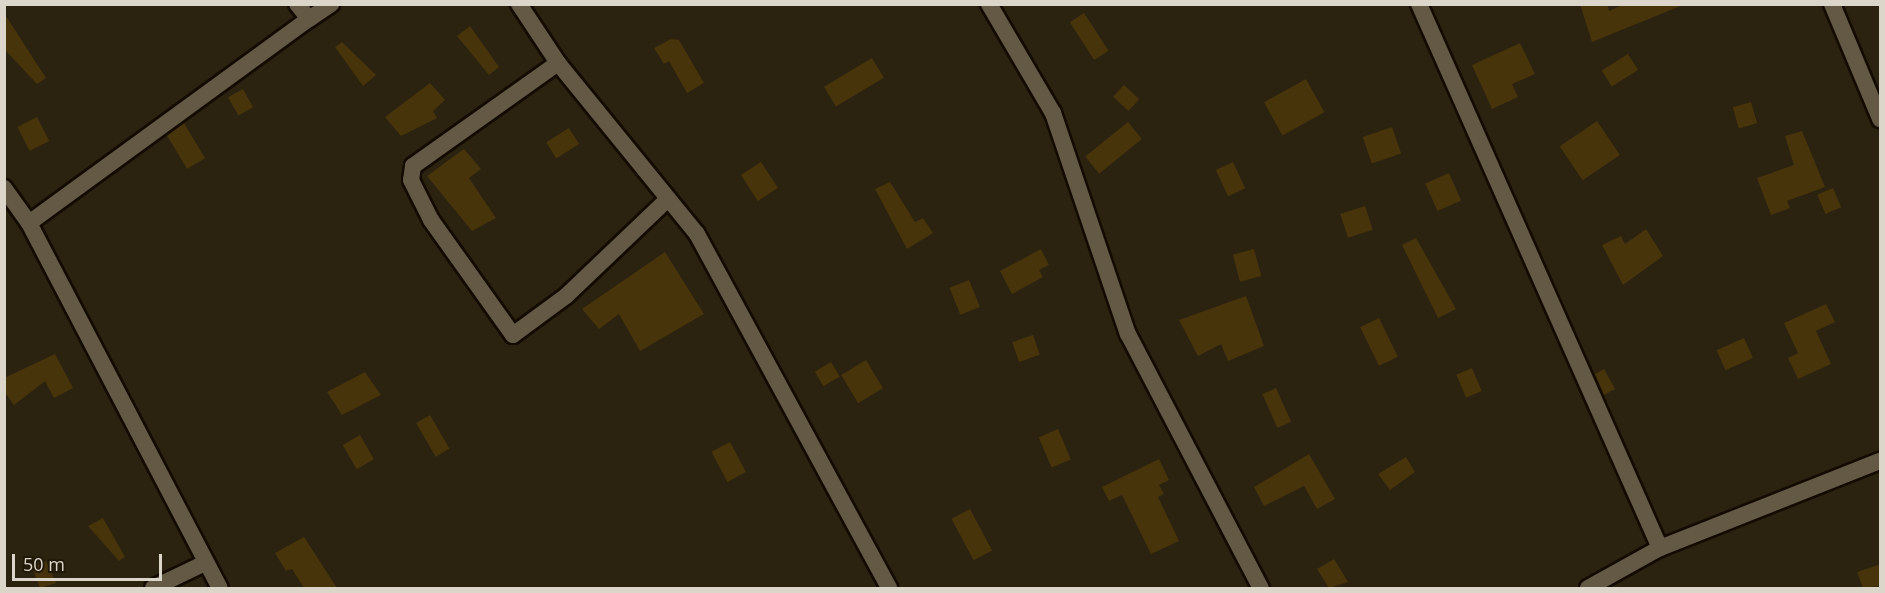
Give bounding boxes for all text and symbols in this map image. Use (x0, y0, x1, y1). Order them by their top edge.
scale bar (15, 542, 165, 580)
text: 50 m (23, 552, 65, 576)

